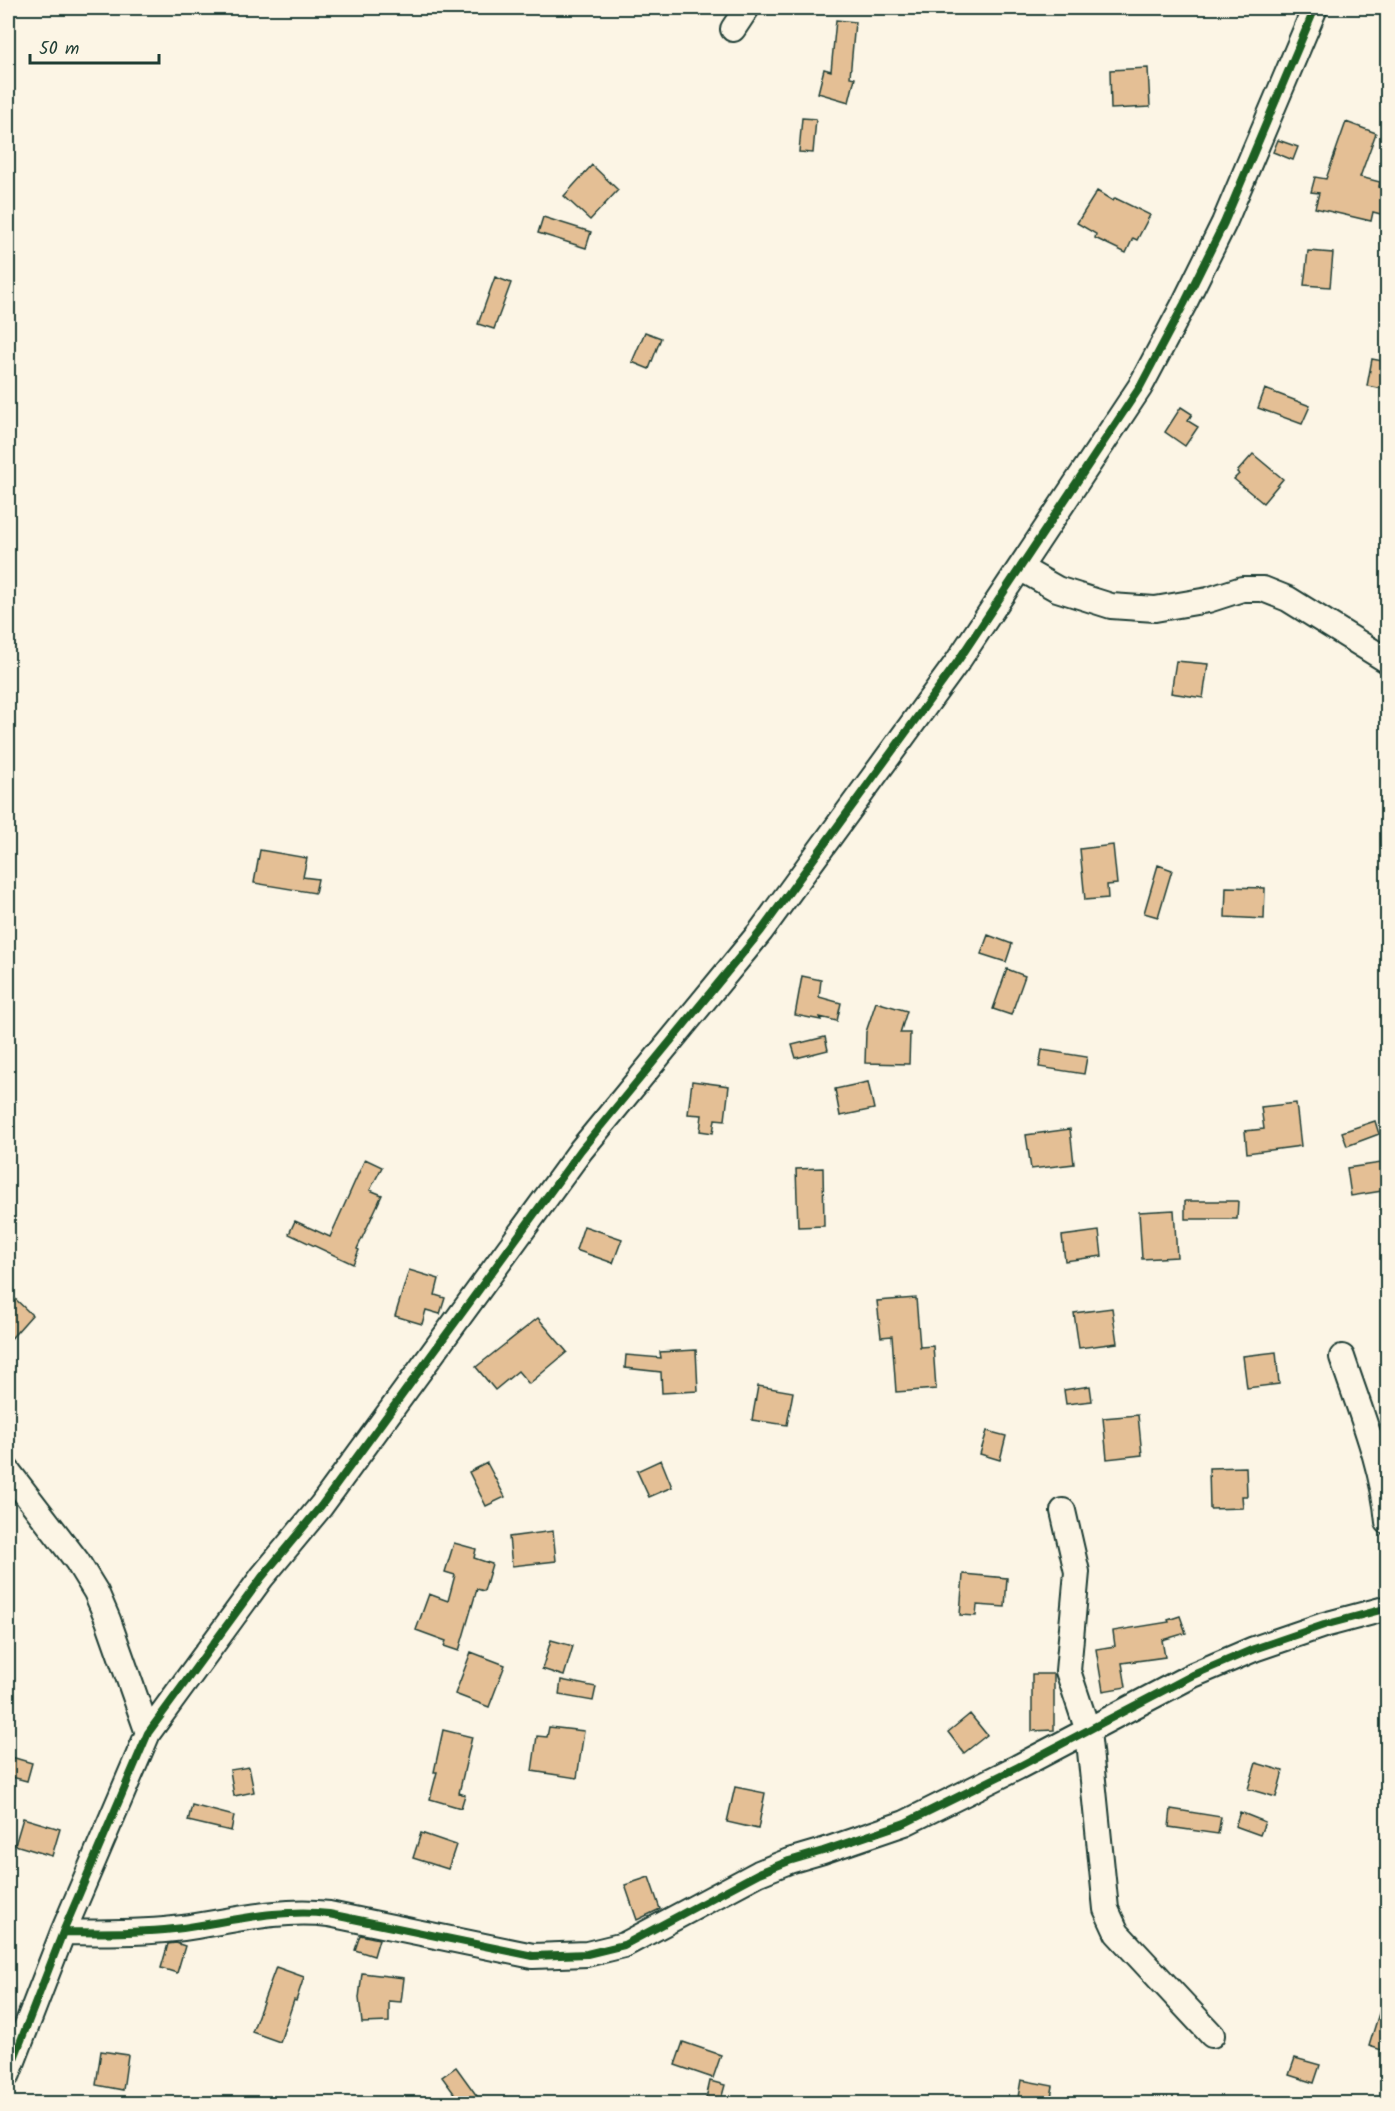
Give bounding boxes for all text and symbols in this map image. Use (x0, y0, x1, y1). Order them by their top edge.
scale bar (30, 27, 159, 65)
text: 50 m (39, 35, 79, 64)

